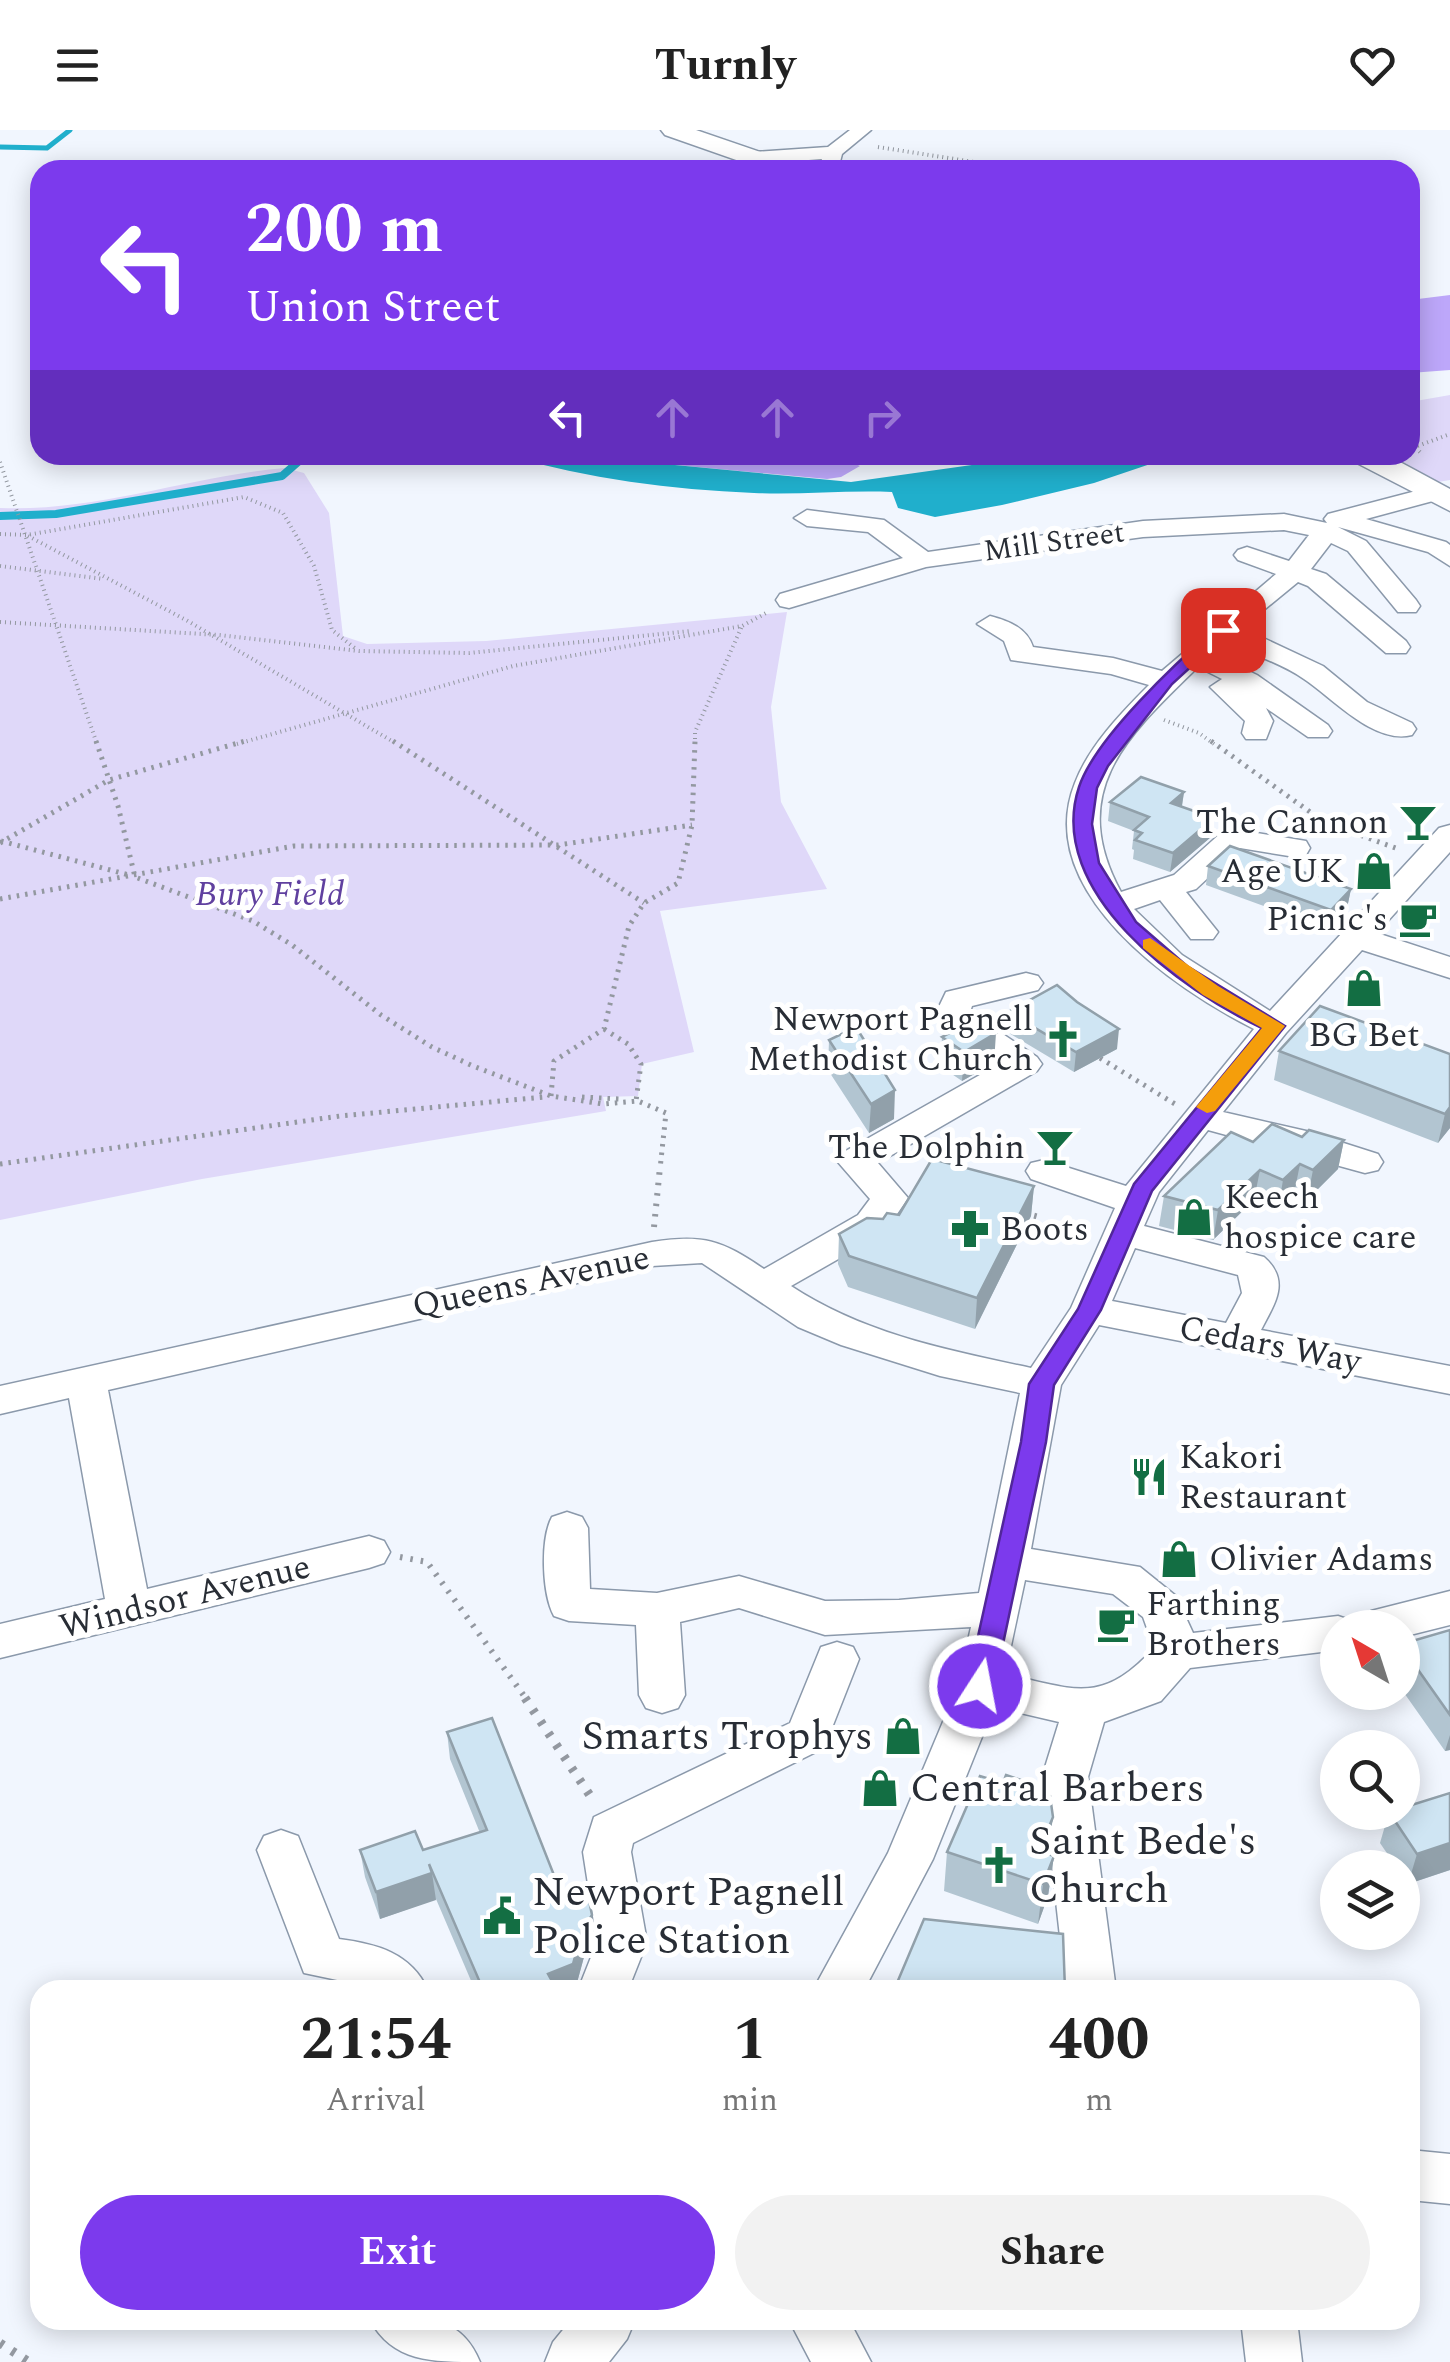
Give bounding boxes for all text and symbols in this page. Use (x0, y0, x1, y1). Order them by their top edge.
text: Turnly (655, 31, 795, 100)
icon: menu (50, 38, 105, 93)
icon: heart (1345, 38, 1400, 93)
text: 200 m (245, 177, 443, 283)
icon: left (80, 200, 210, 330)
text: Union Street (245, 273, 500, 342)
icon: left (540, 390, 595, 445)
icon: ahead (645, 390, 700, 445)
icon: ahead (750, 390, 805, 445)
icon: right (855, 390, 910, 445)
street label: Mill Street (980, 509, 1128, 575)
pin (1181, 588, 1266, 673)
icon: arrive (1196, 603, 1251, 658)
place label: The Cannon (1196, 796, 1388, 849)
bar icon: The Cannon (1397, 801, 1439, 843)
place label: Age UK (1221, 845, 1344, 898)
shop icon: Age UK (1353, 850, 1395, 892)
park label: Bury Field (195, 868, 345, 921)
place label: Picnic's (1266, 893, 1388, 946)
cafe icon: Picnic's (1397, 898, 1439, 940)
shop icon: BG Bet (1343, 967, 1385, 1009)
place label: Newport Pagnell Methodist Church (748, 993, 1033, 1086)
place label: BG Bet (1308, 1009, 1420, 1062)
church icon: Newport Pagnell Methodist Church (1042, 1018, 1084, 1060)
place label: The Dolphin (828, 1121, 1025, 1174)
bar icon: The Dolphin (1034, 1126, 1076, 1168)
place label: Keech hospice care (1224, 1171, 1416, 1264)
shop icon: Keech hospice care (1173, 1196, 1215, 1238)
place label: Boots (1000, 1203, 1089, 1256)
pharmacy icon: Boots (949, 1208, 991, 1250)
street label: Queens Avenue (407, 1231, 655, 1333)
street label: Cedars Way (1175, 1301, 1367, 1389)
place label: Kakori Restaurant (1179, 1431, 1347, 1524)
restaurant icon: Kakori Restaurant (1128, 1456, 1170, 1498)
place label: Olivier Adams (1209, 1533, 1433, 1586)
shop icon: Olivier Adams (1158, 1538, 1200, 1580)
street label: Windsor Avenue (54, 1540, 316, 1654)
place label: Farthing Brothers (1146, 1578, 1281, 1671)
cafe icon: Farthing Brothers (1095, 1603, 1137, 1645)
north arrow (1320, 1610, 1420, 1710)
map controls (1320, 1610, 1420, 1950)
position arrow (928, 1634, 1032, 1738)
place label: Smarts Trophys (582, 1705, 873, 1768)
shop icon: Smarts Trophys (882, 1715, 924, 1757)
button: search (1320, 1730, 1420, 1830)
place label: Central Barbers (910, 1757, 1205, 1820)
shop icon: Central Barbers (859, 1767, 901, 1809)
place label: Saint Bede's Church (1029, 1810, 1256, 1921)
church icon: Saint Bede's Church (978, 1844, 1020, 1886)
button: layers (1320, 1850, 1420, 1950)
place label: Newport Pagnell Police Station (532, 1861, 845, 1972)
public building icon: Newport Pagnell Police Station (481, 1895, 523, 1937)
text: 21:54 (301, 1994, 451, 2086)
text: 1 (733, 1994, 767, 2086)
text: 400 (1048, 1994, 1149, 2086)
text: Arrival (326, 2076, 426, 2125)
text: min (722, 2076, 778, 2125)
text: m (1085, 2076, 1113, 2125)
button: Exit (80, 2195, 715, 2310)
button: Share (735, 2195, 1370, 2310)

